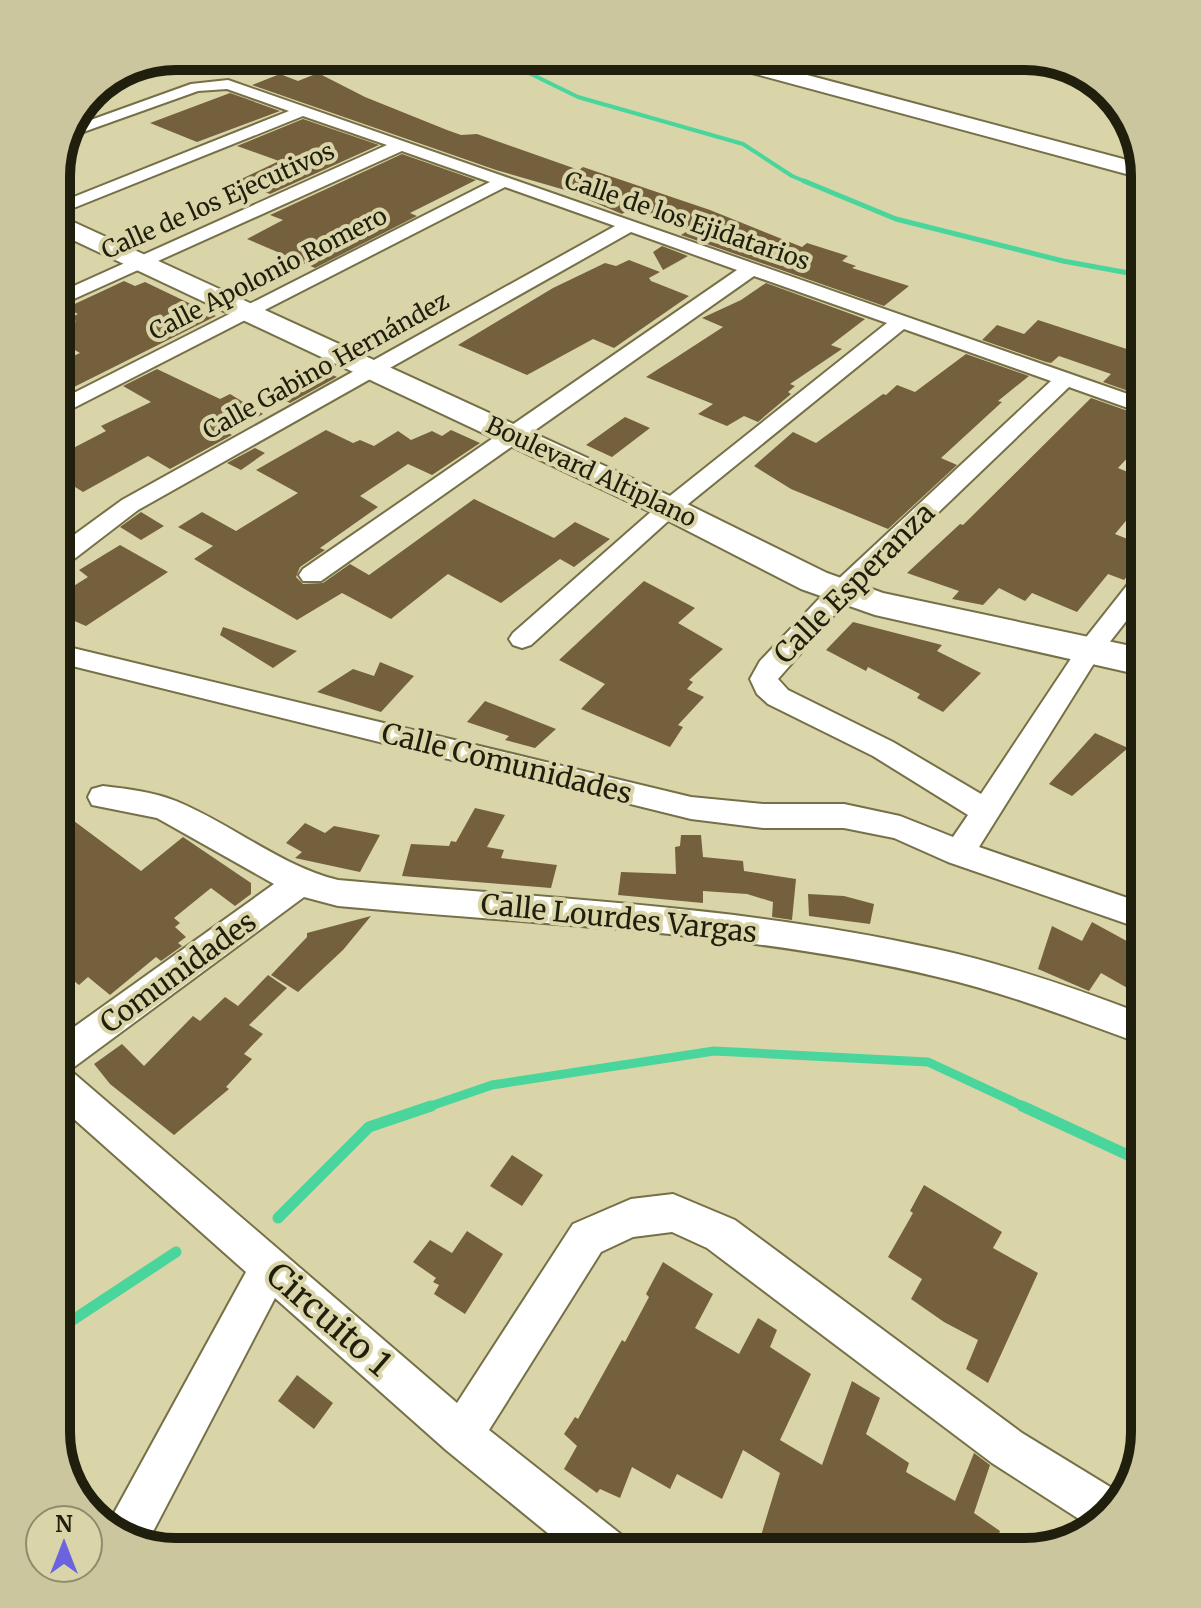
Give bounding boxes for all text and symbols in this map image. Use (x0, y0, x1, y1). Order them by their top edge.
street label: Calle de los Ejecutivos (96, 135, 339, 266)
street label: Calle de los Ejidatarios (560, 164, 814, 277)
street label: Calle Apolonio Romero (143, 200, 392, 347)
street label: Calle Gabino Hernández (197, 285, 454, 446)
street label: Boulevard Altiplano (481, 409, 701, 534)
street label: Calle Esperanza (766, 495, 942, 671)
street label: Calle Comunidades (378, 714, 636, 812)
street label: Calle Lourdes Vargas (479, 886, 759, 950)
street label: Comunidades (93, 903, 263, 1041)
street label: Circuito 1 (258, 1253, 400, 1385)
north arrow (24, 1504, 104, 1584)
text: N (55, 1510, 73, 1538)

